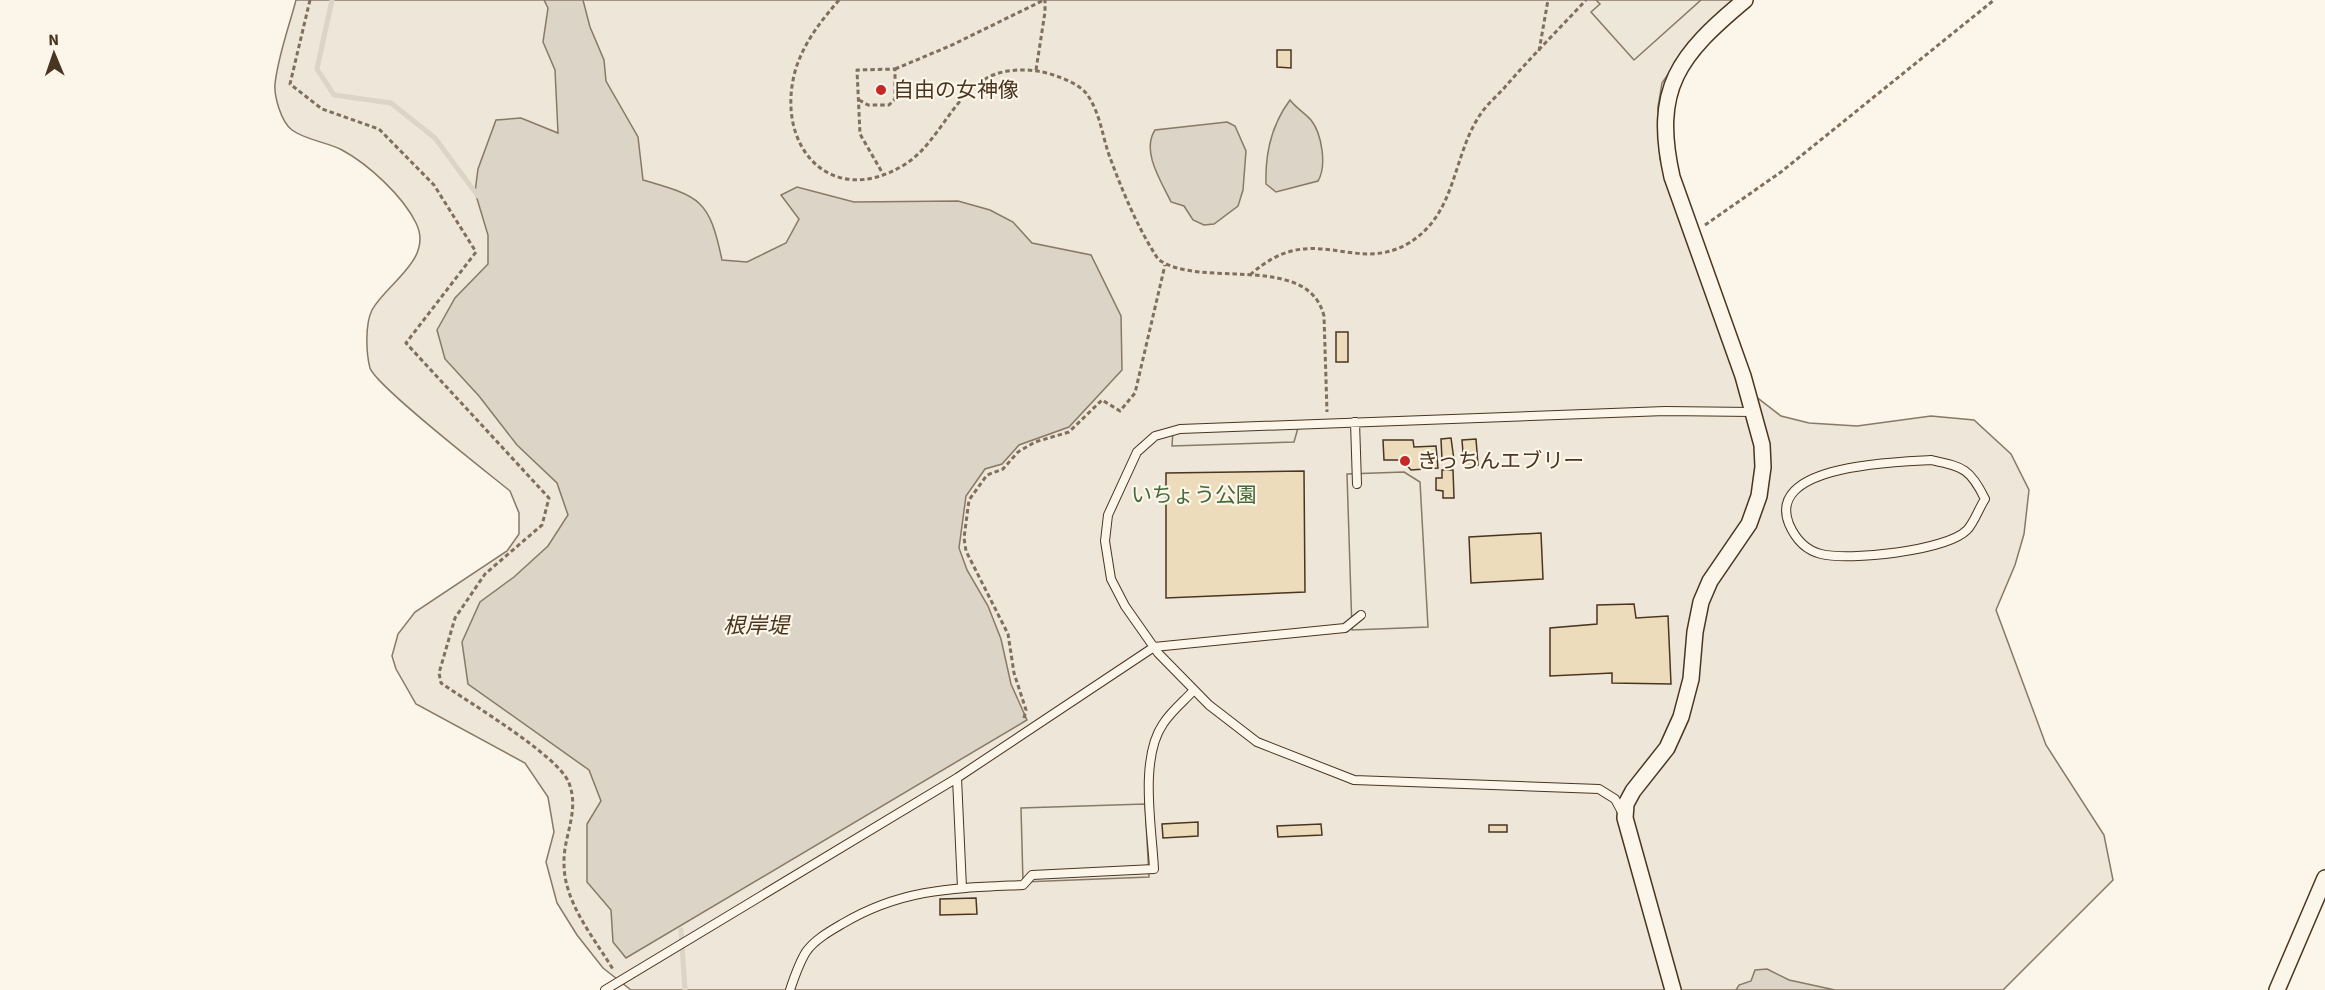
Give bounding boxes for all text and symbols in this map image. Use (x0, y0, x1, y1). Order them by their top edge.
north arrow (24, 24, 84, 84)
text: N (48, 29, 59, 51)
place label: 自由の女神像 (893, 75, 1019, 105)
marker: 自由の女神像 (874, 83, 888, 97)
place label: きっちんエブリー (1417, 446, 1584, 476)
marker: きっちんエブリー (1398, 454, 1412, 468)
park label: いちょう公園 (1131, 480, 1257, 510)
water label: 根岸堤 (723, 610, 791, 642)

